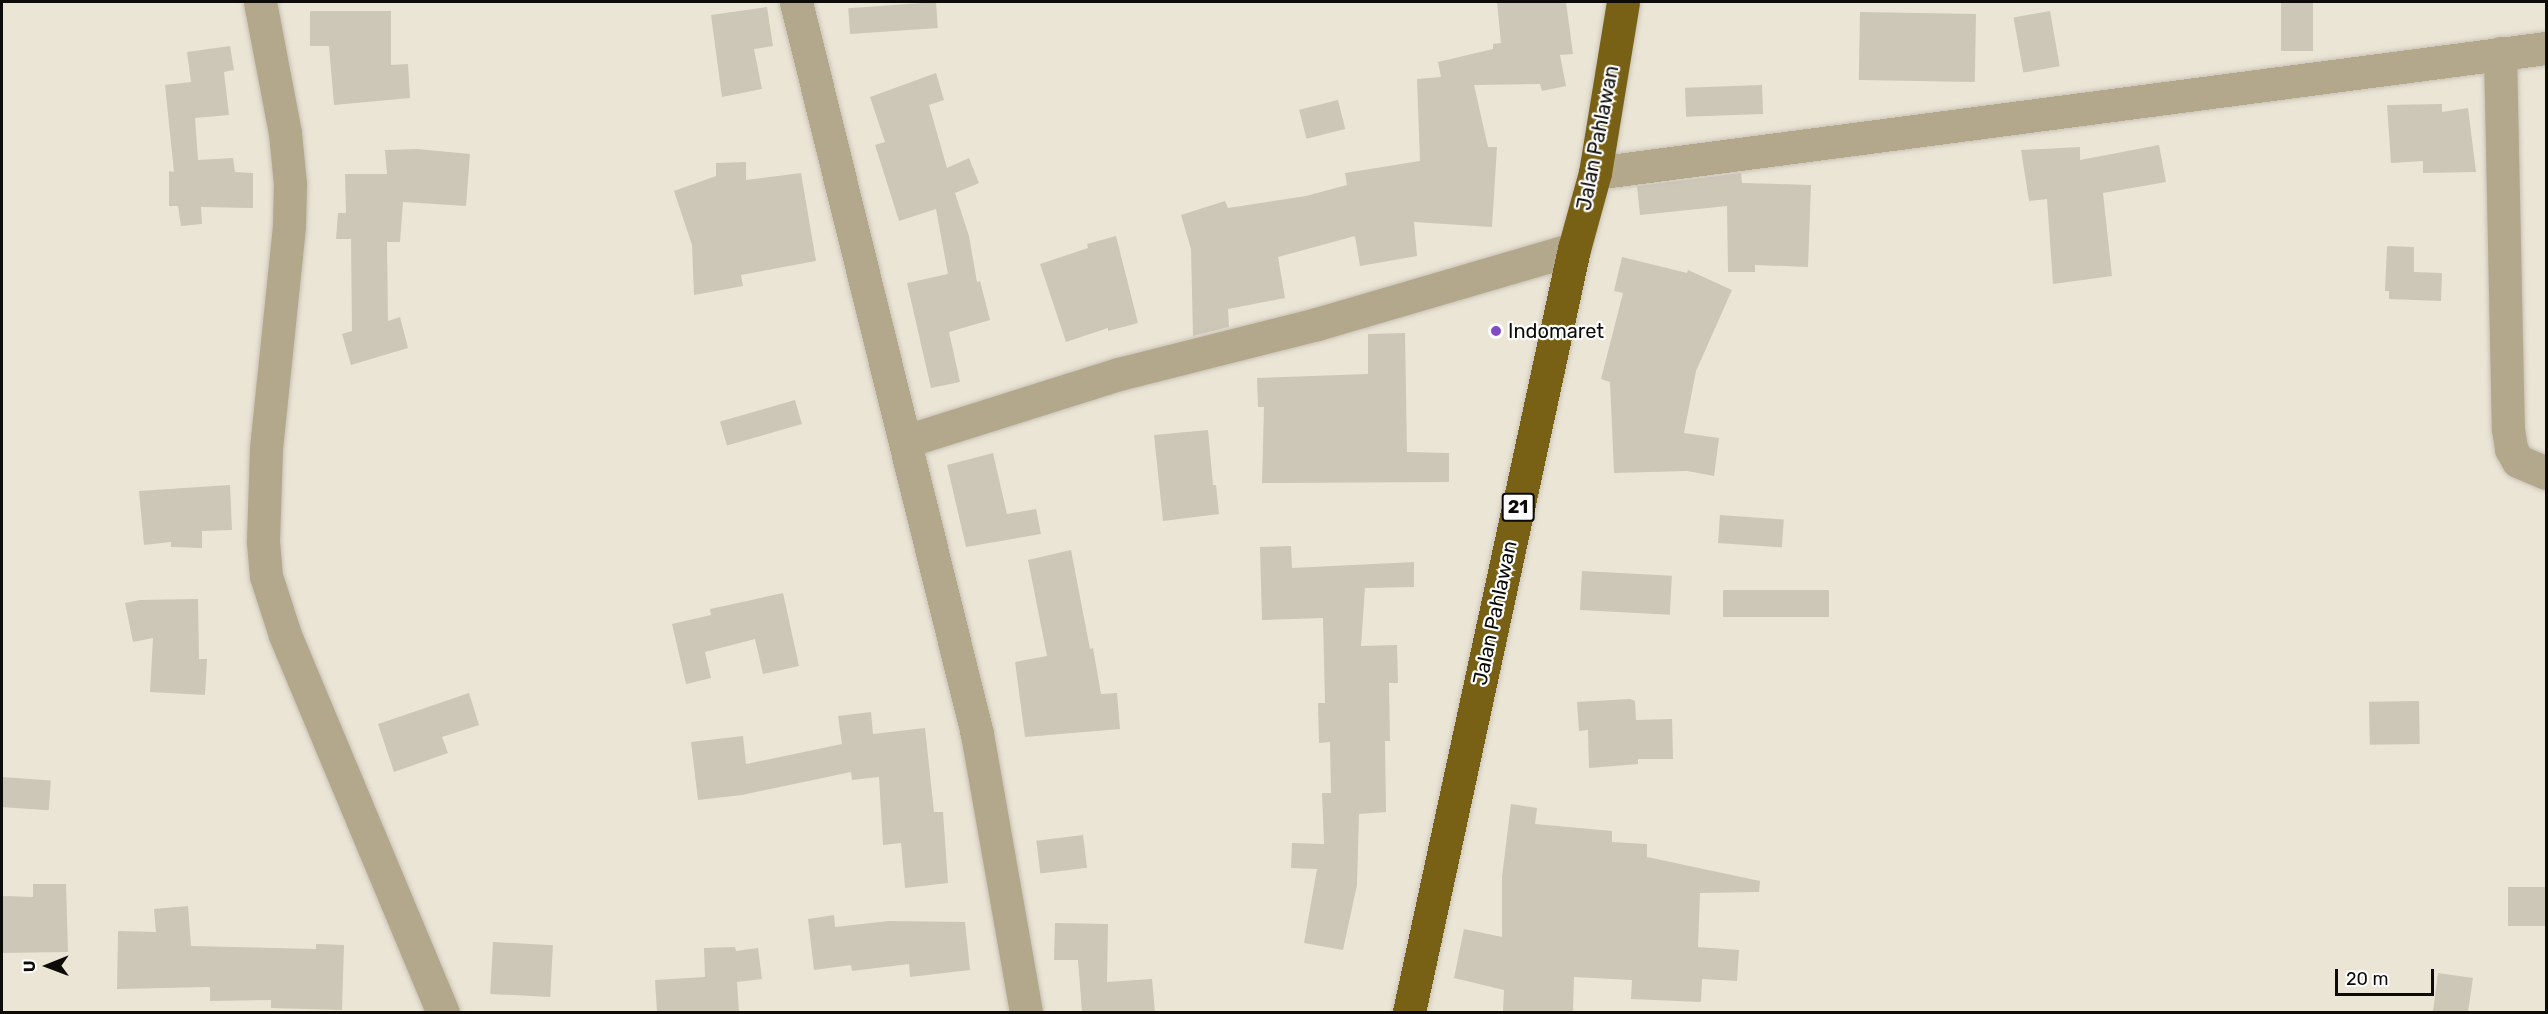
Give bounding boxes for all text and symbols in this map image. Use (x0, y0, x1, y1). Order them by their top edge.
street label: Jalan Pahlawan (1572, 63, 1624, 213)
place label: Indomaret (1508, 319, 1604, 343)
marker: Indomaret (1489, 324, 1503, 338)
road number: 21 (1502, 492, 1534, 522)
street label: Jalan Pahlawan (1468, 539, 1522, 687)
north arrow (18, 936, 78, 996)
scale bar (2338, 957, 2437, 995)
text: U (20, 960, 39, 972)
text: 20 m (2346, 968, 2388, 990)

